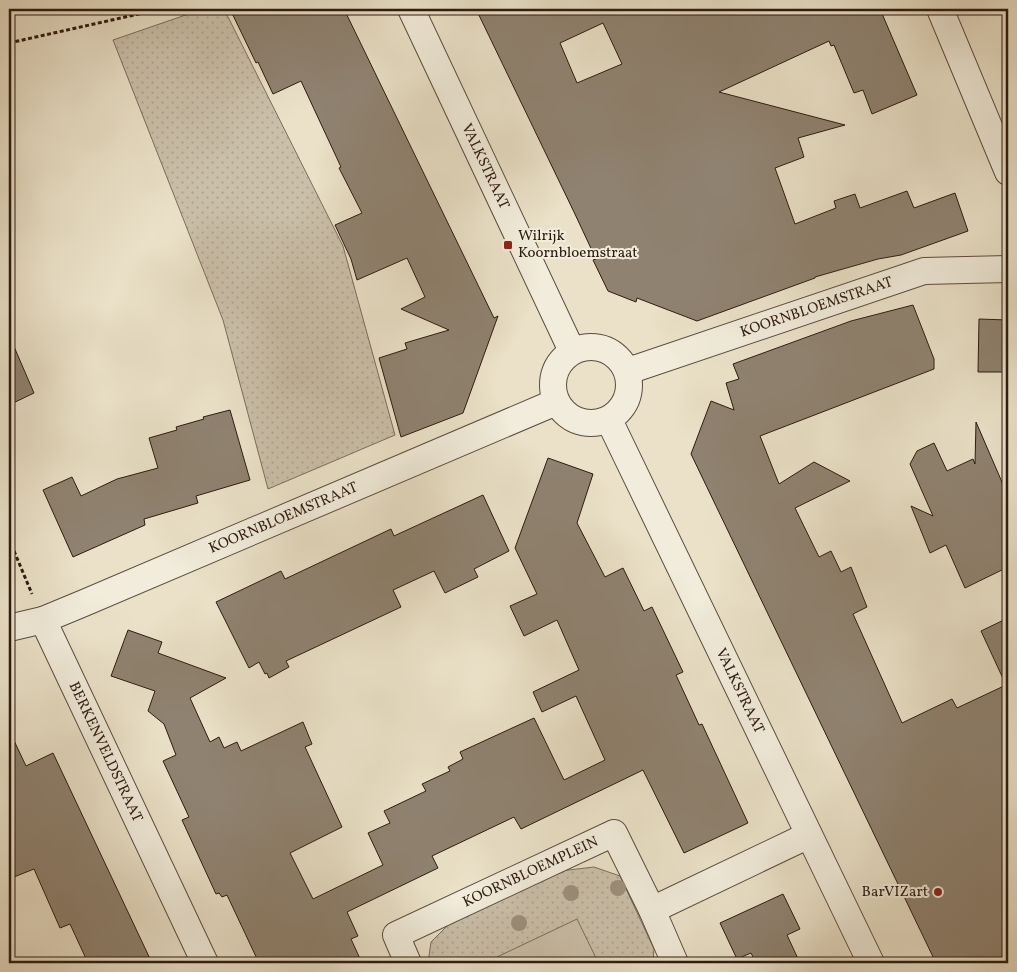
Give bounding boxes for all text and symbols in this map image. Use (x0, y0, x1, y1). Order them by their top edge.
street label: VALKSTRAAT (456, 120, 514, 213)
place label: Wilrijk Koornbloemstraat (518, 226, 638, 264)
marker: Wilrijk Koornbloemstraat (502, 239, 514, 251)
street label: KOORNBLOEMSTRAAT (737, 272, 896, 343)
street label: KOORNBLOEMSTRAAT (206, 477, 361, 559)
street label: VALKSTRAAT (710, 645, 769, 738)
street label: BERKENVELDSTRAAT (63, 678, 148, 826)
street label: KOORNBLOEMPLEIN (459, 831, 602, 913)
place label: BarVIZart (862, 882, 928, 903)
marker: BarVIZart (932, 886, 944, 898)

